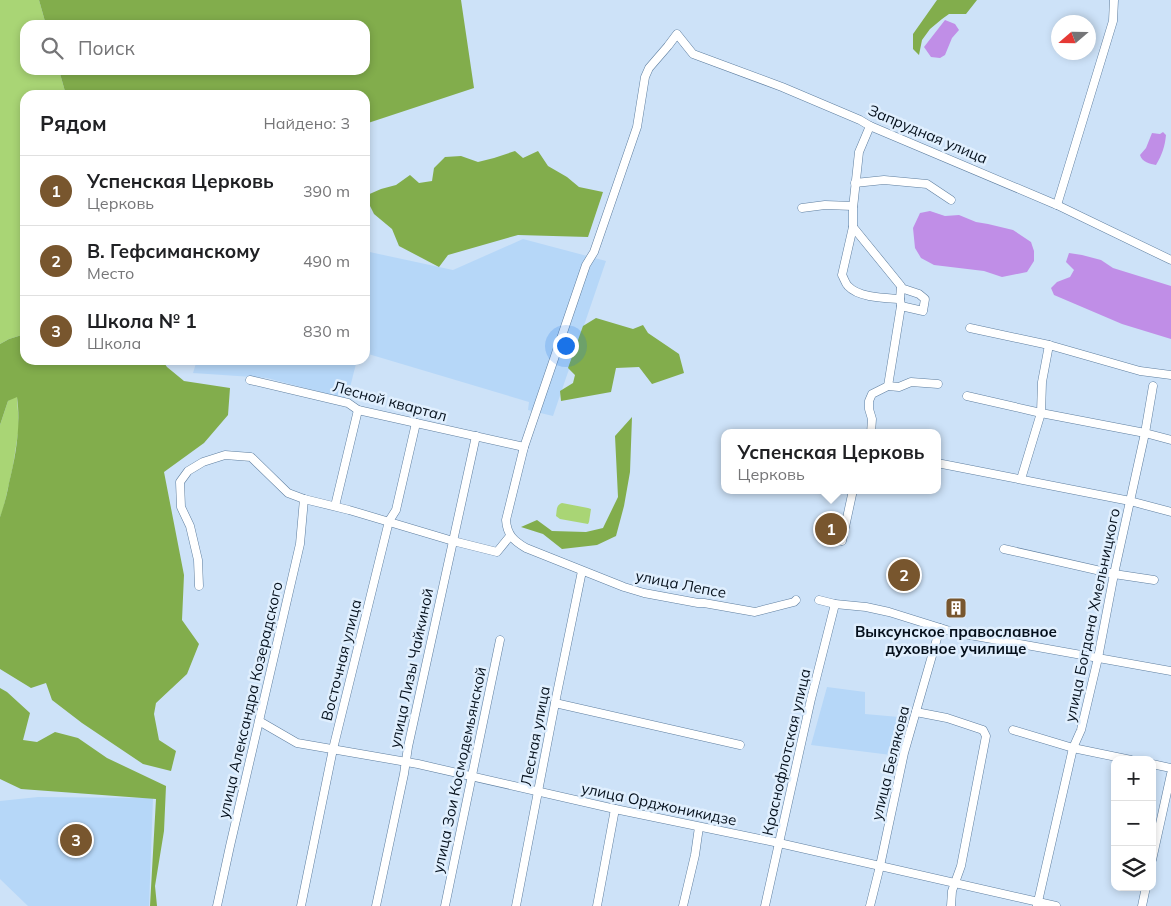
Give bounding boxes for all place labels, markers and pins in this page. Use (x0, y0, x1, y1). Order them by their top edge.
pin: 1 (815, 510, 847, 548)
pin: 2 (888, 556, 920, 594)
building icon: Выксунское православное духовное училище (944, 596, 968, 620)
place label: Выксунское православное духовное училище (855, 622, 1057, 658)
pin: 3 (60, 821, 92, 859)

